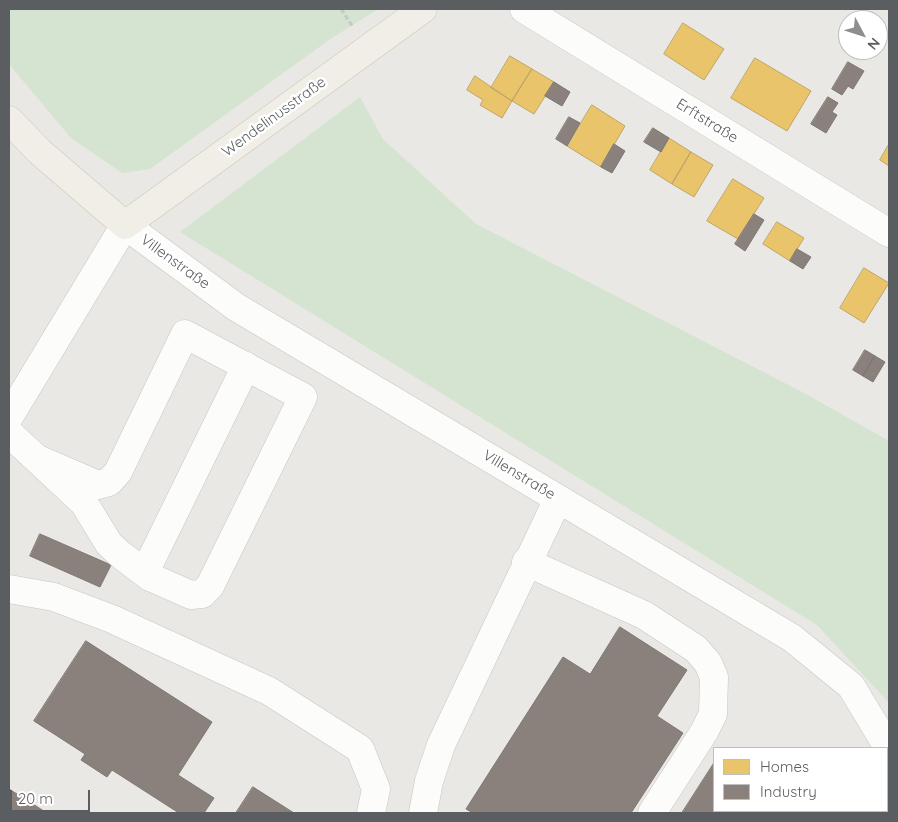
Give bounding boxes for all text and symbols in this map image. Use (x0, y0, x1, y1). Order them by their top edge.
north arrow (838, 10, 888, 60)
text: N (864, 34, 884, 54)
street label: Wendelinusstraße (218, 73, 330, 161)
street label: Erftstraße (673, 95, 741, 147)
street label: Villenstraße (137, 231, 213, 293)
street label: Villenstraße (479, 446, 559, 504)
legend (713, 747, 888, 812)
text: Homes (760, 757, 809, 776)
scale bar (12, 780, 92, 812)
text: Industry (760, 782, 817, 801)
text: 20 m (18, 789, 53, 808)

